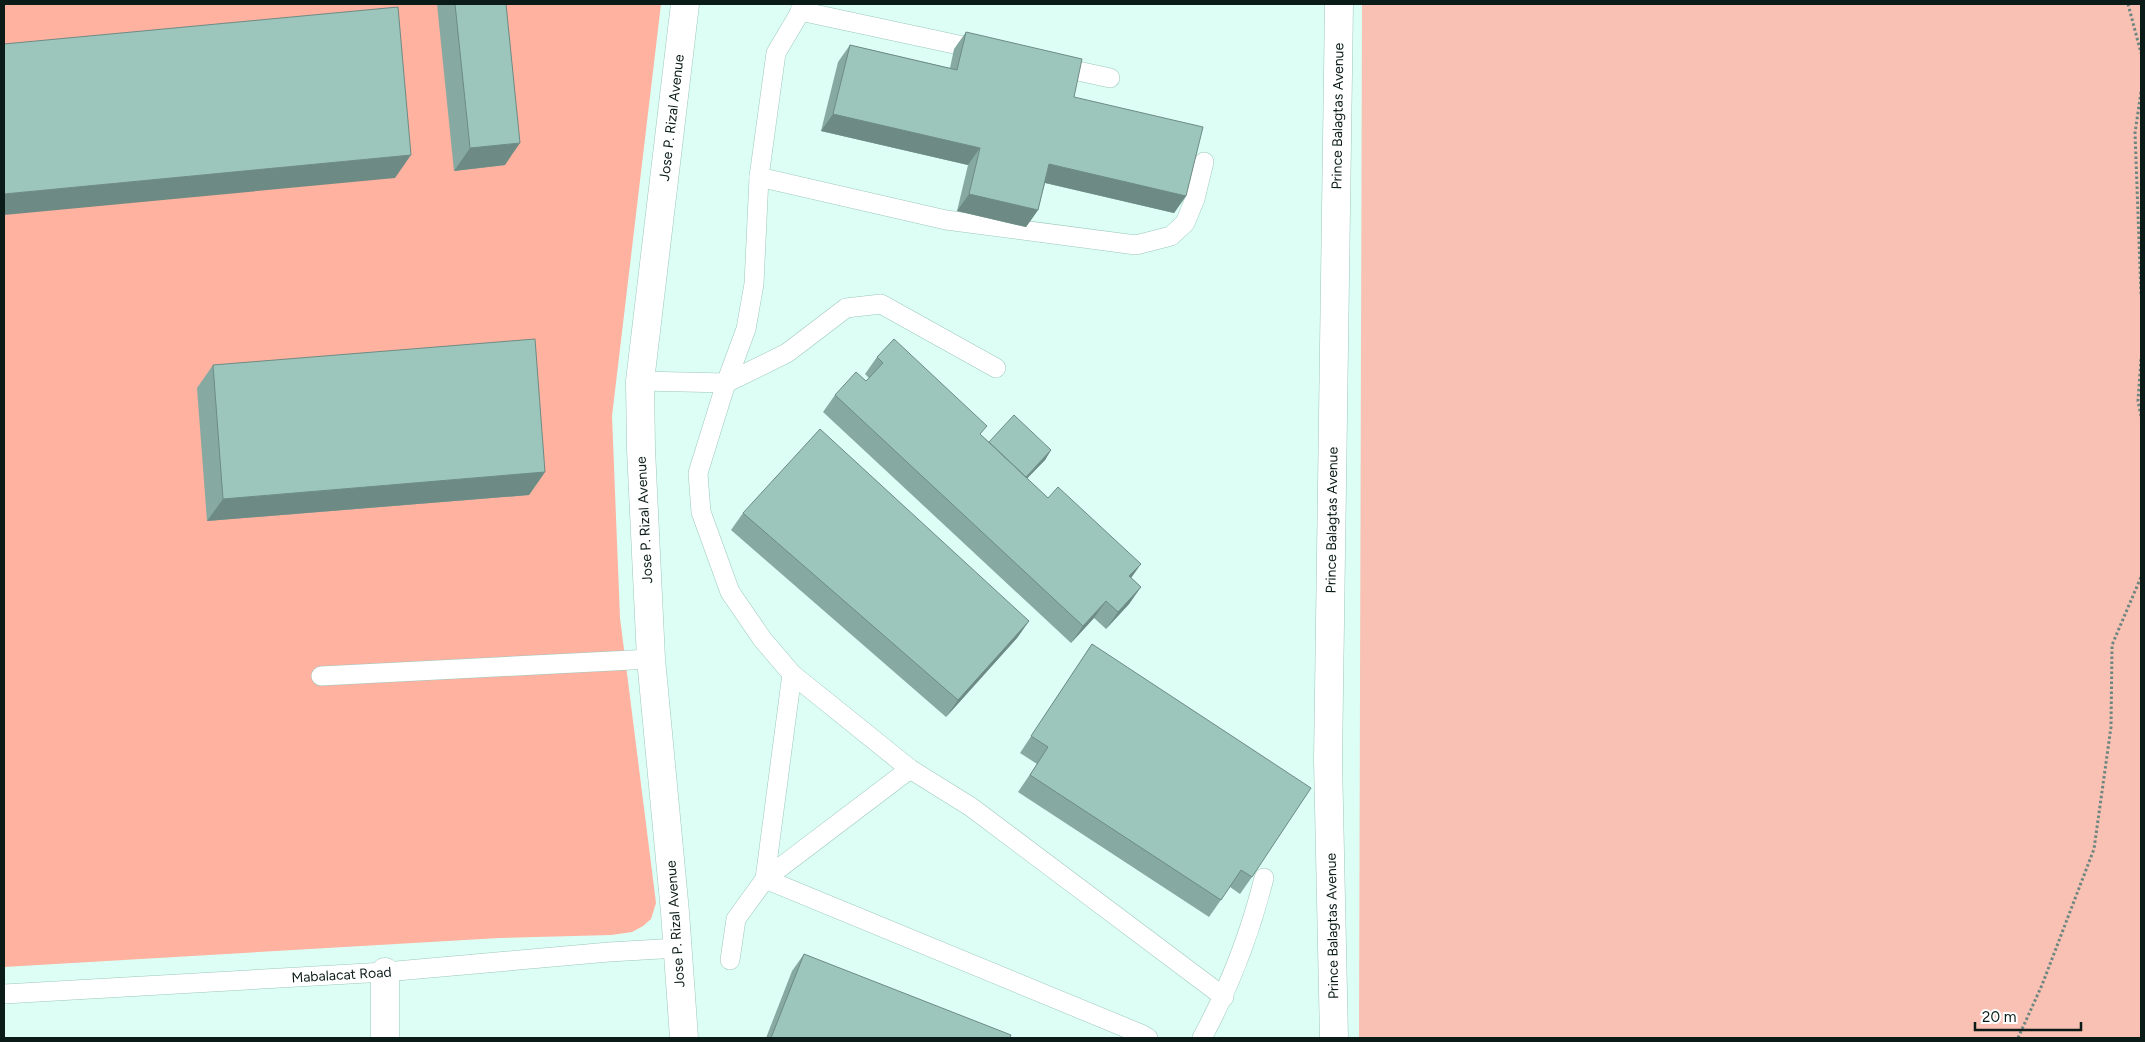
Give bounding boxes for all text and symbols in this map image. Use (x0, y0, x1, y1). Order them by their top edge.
street label: Prince Balagtas Avenue (1328, 42, 1347, 190)
street label: Jose P. Rizal Avenue (656, 53, 688, 182)
street label: Prince Balagtas Avenue (1322, 446, 1342, 593)
street label: Jose P. Rizal Avenue (633, 456, 656, 584)
street label: Prince Balagtas Avenue (1323, 852, 1342, 999)
street label: Jose P. Rizal Avenue (663, 860, 688, 988)
street label: Mabalacat Road (291, 963, 392, 986)
scale bar (1975, 1000, 2081, 1032)
text: 20 m (1982, 1008, 2016, 1026)

